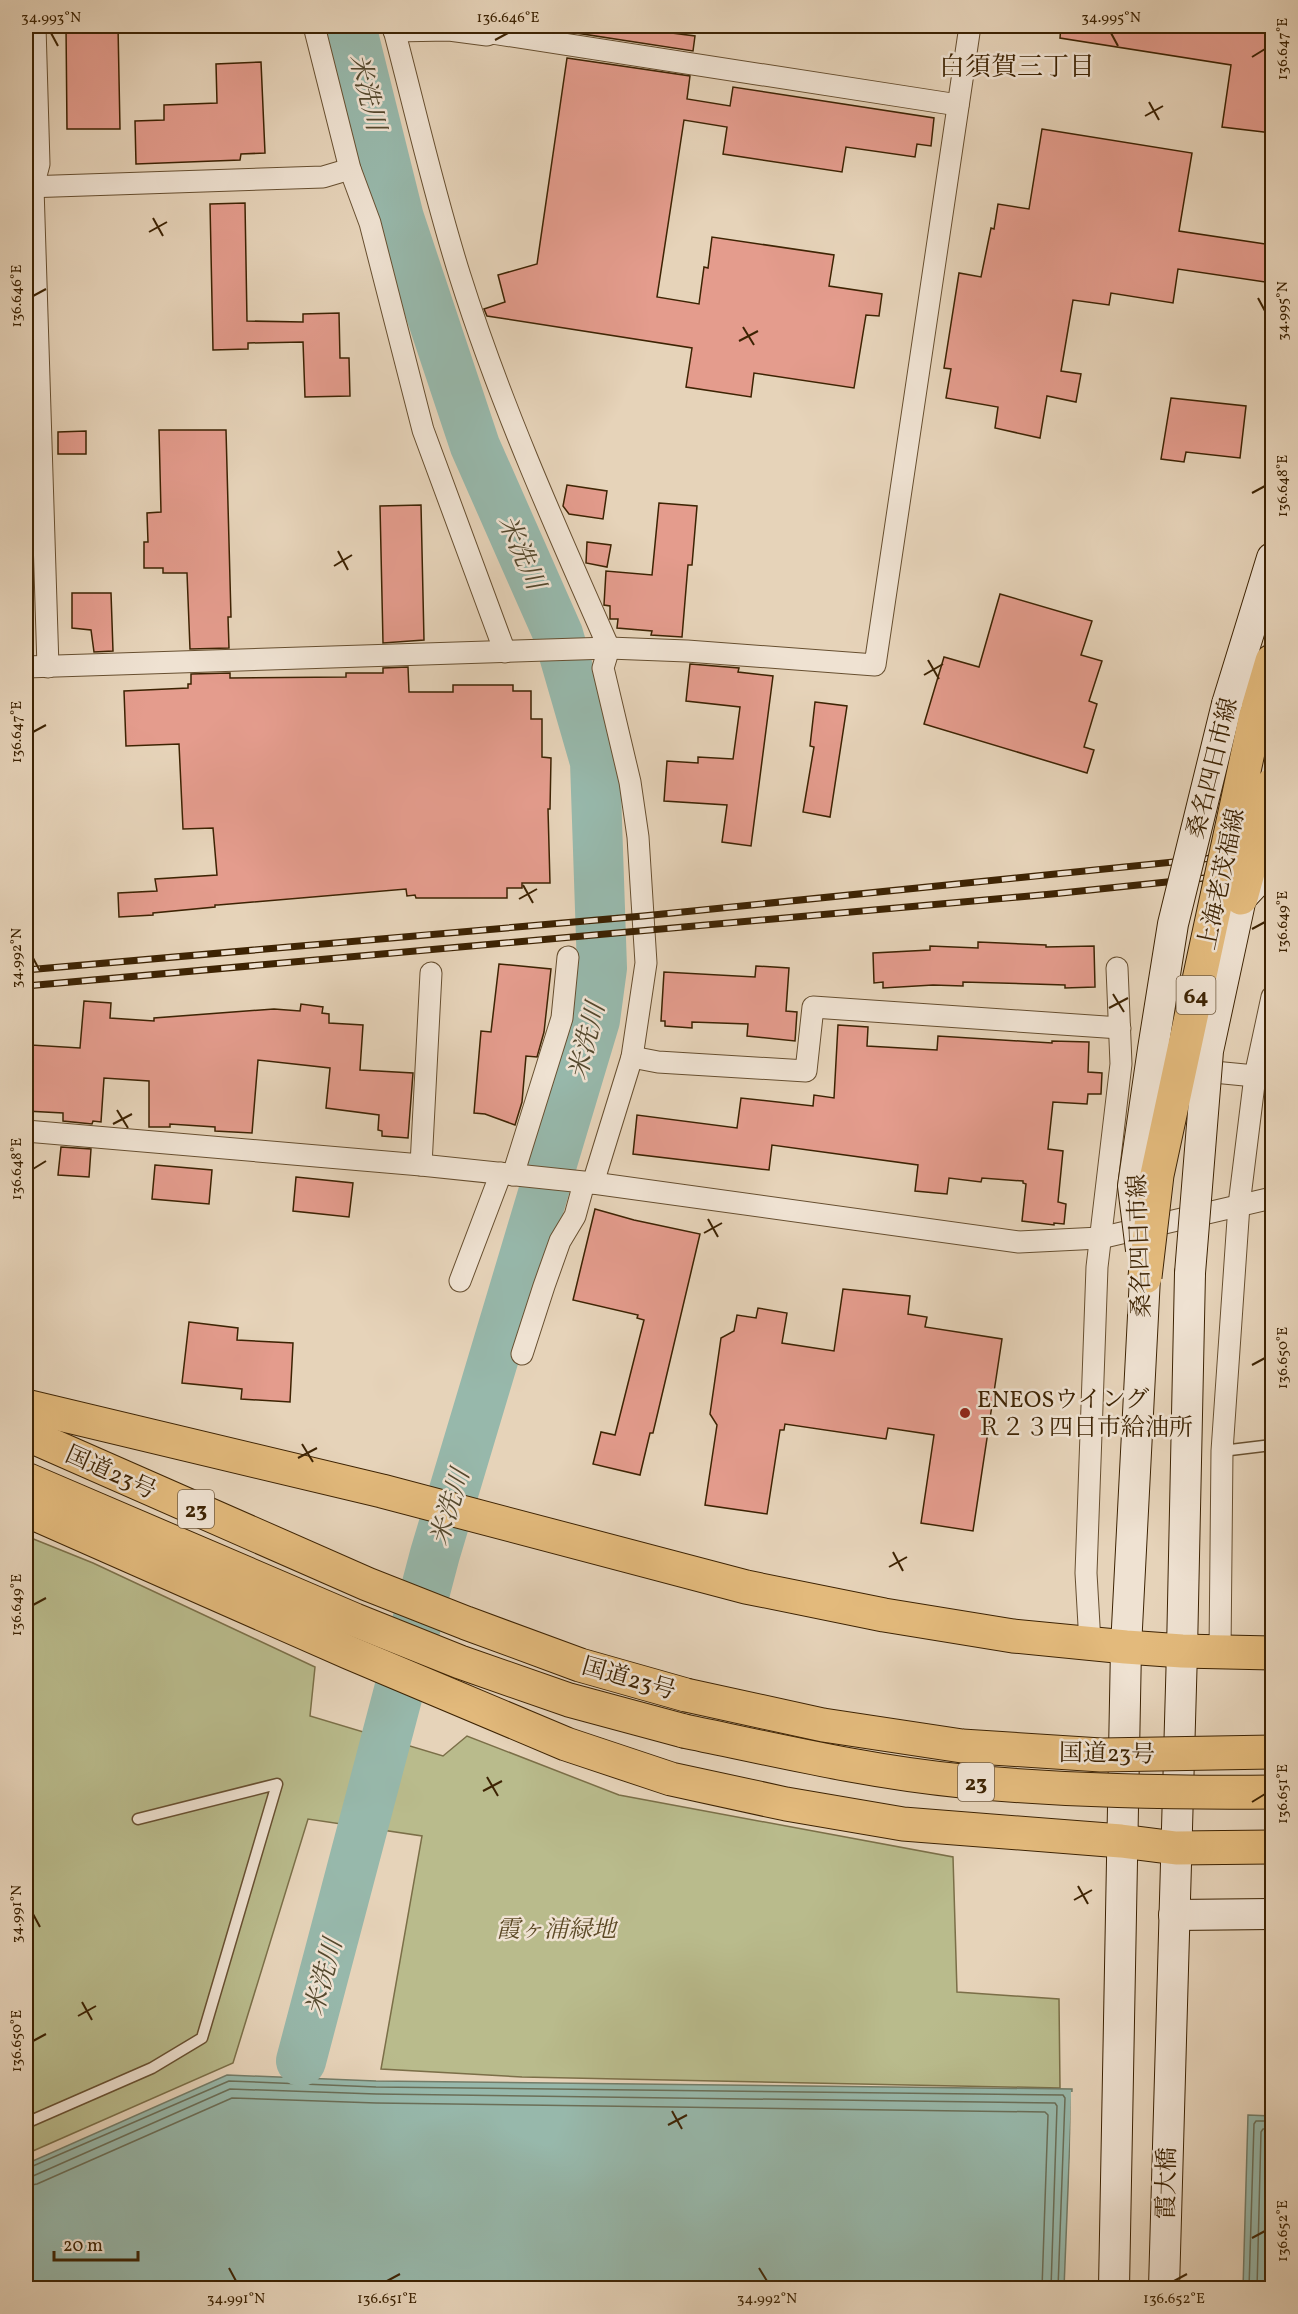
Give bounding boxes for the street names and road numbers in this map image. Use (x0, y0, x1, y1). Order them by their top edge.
street label: 桑名四日市線 (1180, 695, 1248, 842)
street label: 上海老茂福線 (1191, 805, 1255, 953)
road number: 64 (1176, 976, 1216, 1014)
street label: 桑名四日市線 (1121, 1173, 1161, 1318)
street label: 国道23号 (59, 1439, 161, 1509)
road number: 23 (178, 1490, 214, 1528)
street label: 国道23号 (577, 1650, 680, 1710)
street label: 国道23号 (1058, 1737, 1155, 1773)
road number: 23 (958, 1763, 994, 1801)
street label: 霞大橋 (1150, 2147, 1186, 2219)

